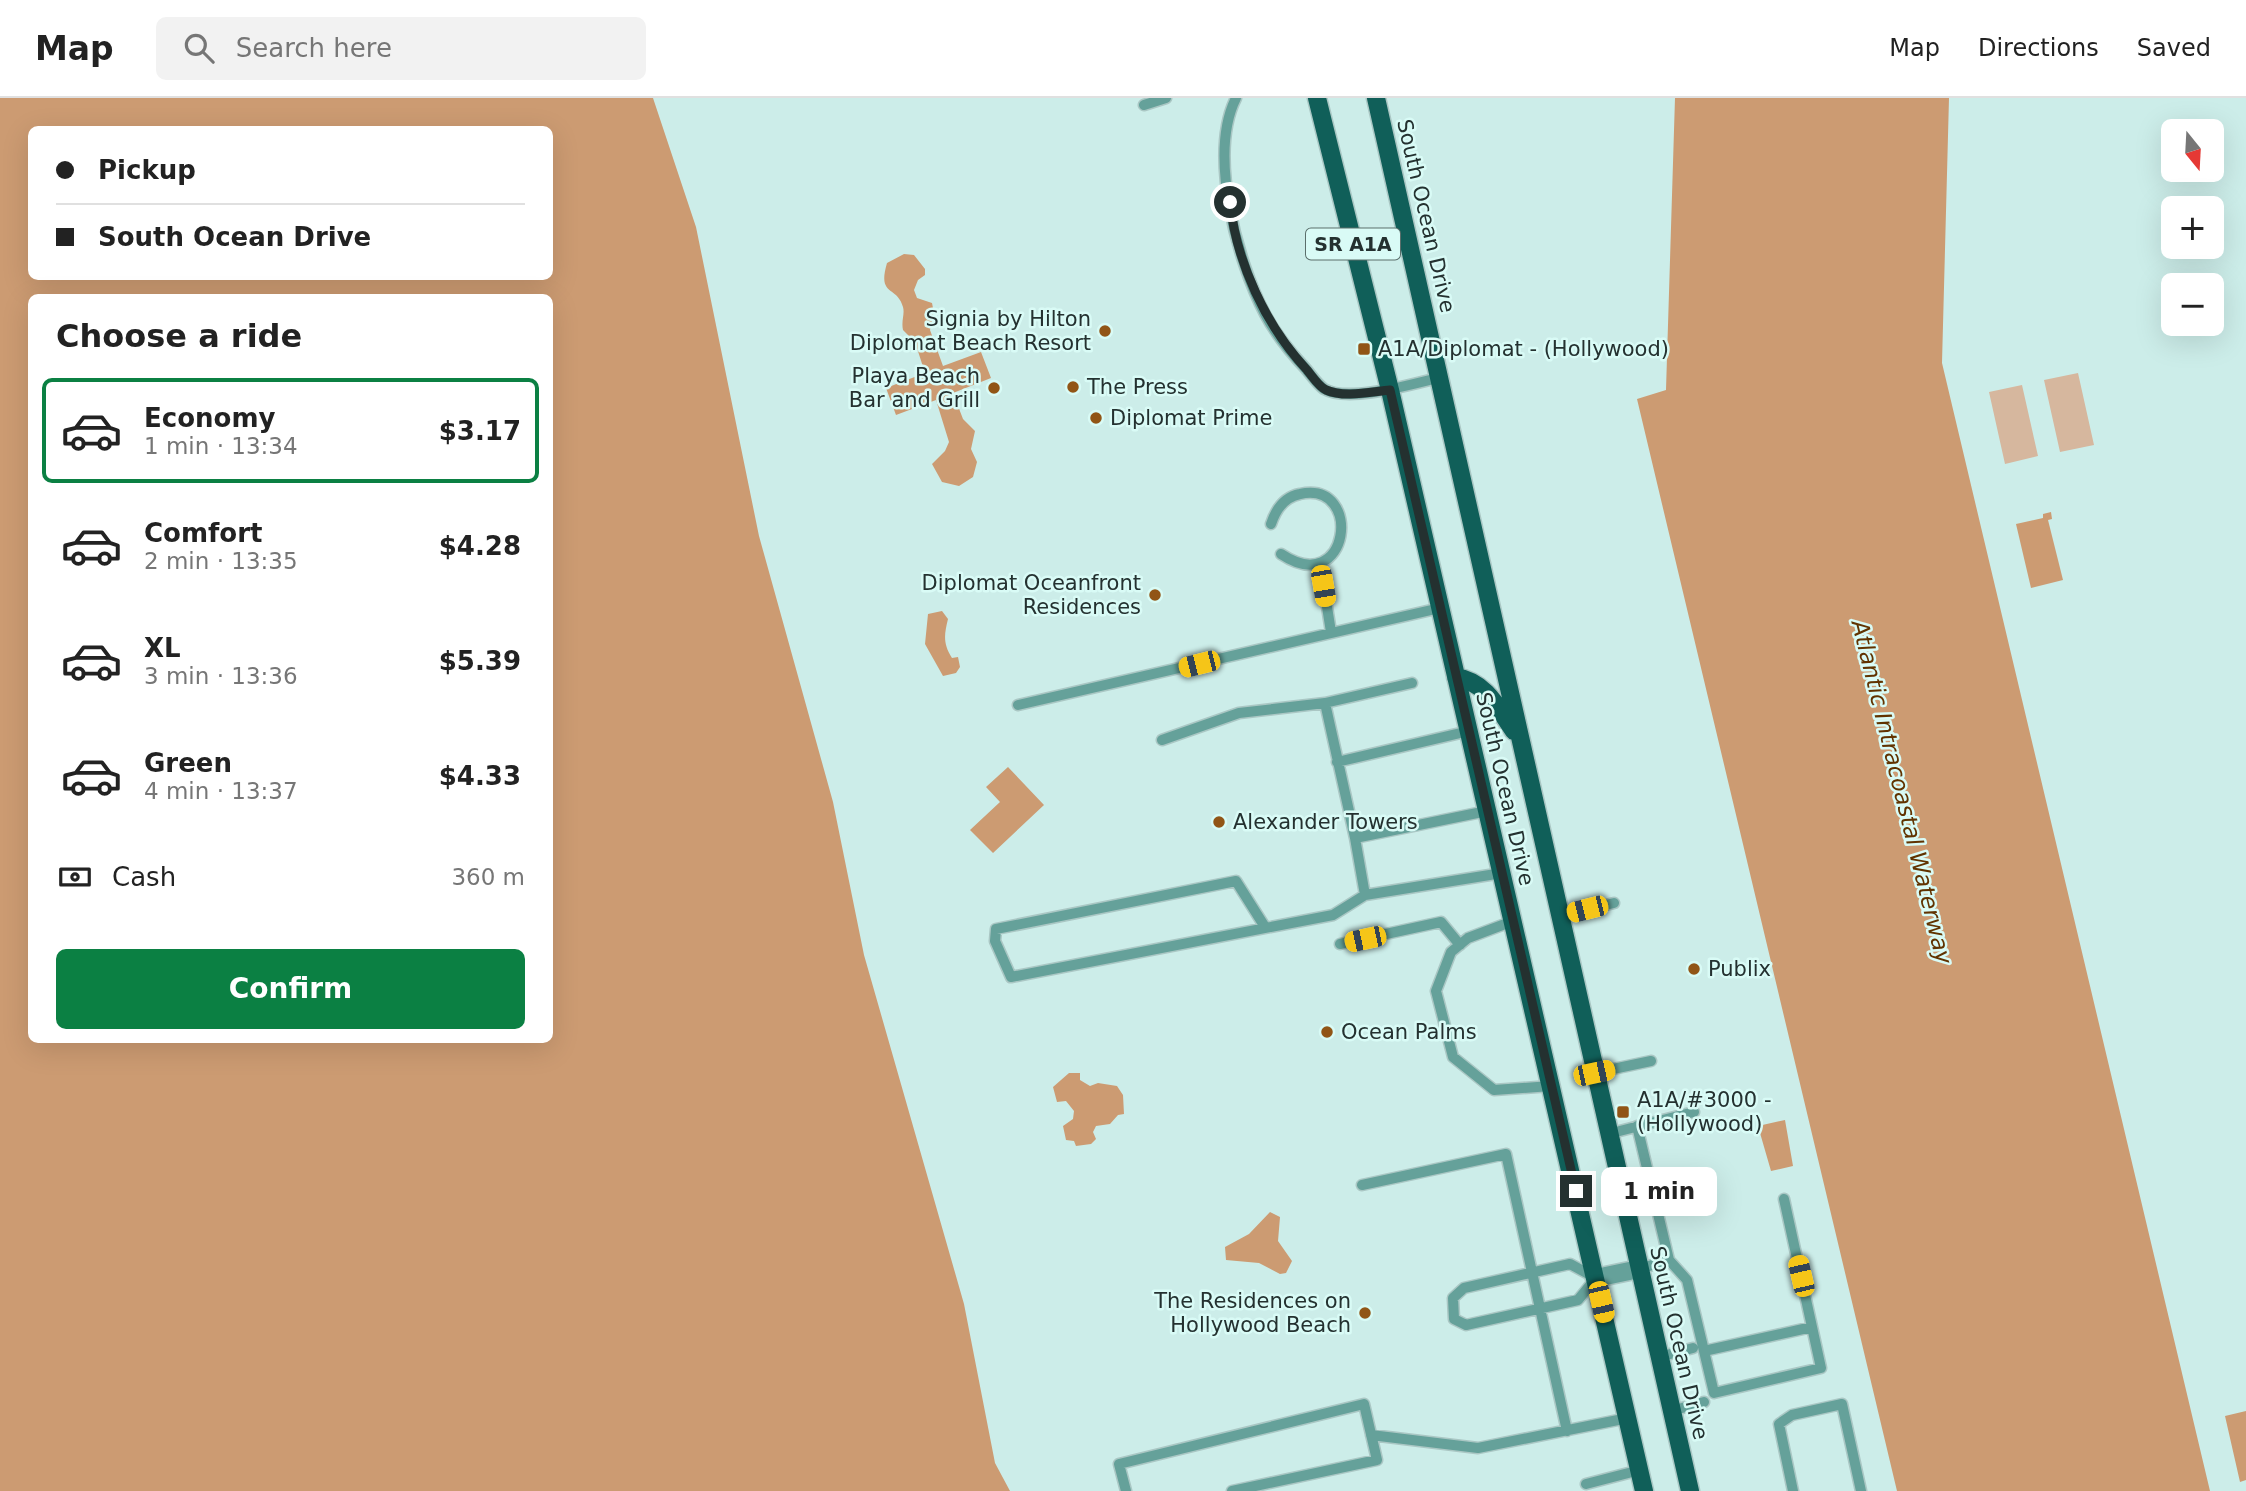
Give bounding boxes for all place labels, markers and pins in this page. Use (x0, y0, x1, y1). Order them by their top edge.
place label: Signia by Hilton Diplomat Beach Resort (850, 307, 1091, 355)
marker: Signia by Hilton Diplomat Beach Resort (1097, 323, 1113, 339)
place label: A1A/Diplomat - (Hollywood) (1378, 337, 1669, 361)
marker: A1A/Diplomat - (Hollywood) (1356, 341, 1372, 357)
place label: Playa Beach Bar and Grill (849, 364, 980, 412)
place label: The Press (1086, 375, 1188, 399)
marker: The Press (1065, 379, 1081, 395)
marker: Playa Beach Bar and Grill (986, 380, 1002, 396)
place label: Diplomat Prime (1110, 406, 1272, 430)
marker: Diplomat Prime (1088, 410, 1104, 426)
place label: Diplomat Oceanfront Residences (922, 571, 1141, 619)
marker: Diplomat Oceanfront Residences (1147, 587, 1163, 603)
place label: Alexander Towers (1233, 810, 1418, 834)
marker: Alexander Towers (1211, 814, 1227, 830)
place label: Publix (1708, 957, 1771, 981)
marker: Publix (1686, 961, 1702, 977)
place label: Ocean Palms (1341, 1020, 1477, 1044)
marker: Ocean Palms (1319, 1024, 1335, 1040)
place label: A1A/#3000 - (Hollywood) (1637, 1088, 1771, 1136)
marker: A1A/#3000 - (Hollywood) (1615, 1104, 1631, 1120)
place label: The Residences on Hollywood Beach (1153, 1289, 1351, 1337)
marker: The Residences on Hollywood Beach (1357, 1305, 1373, 1321)

